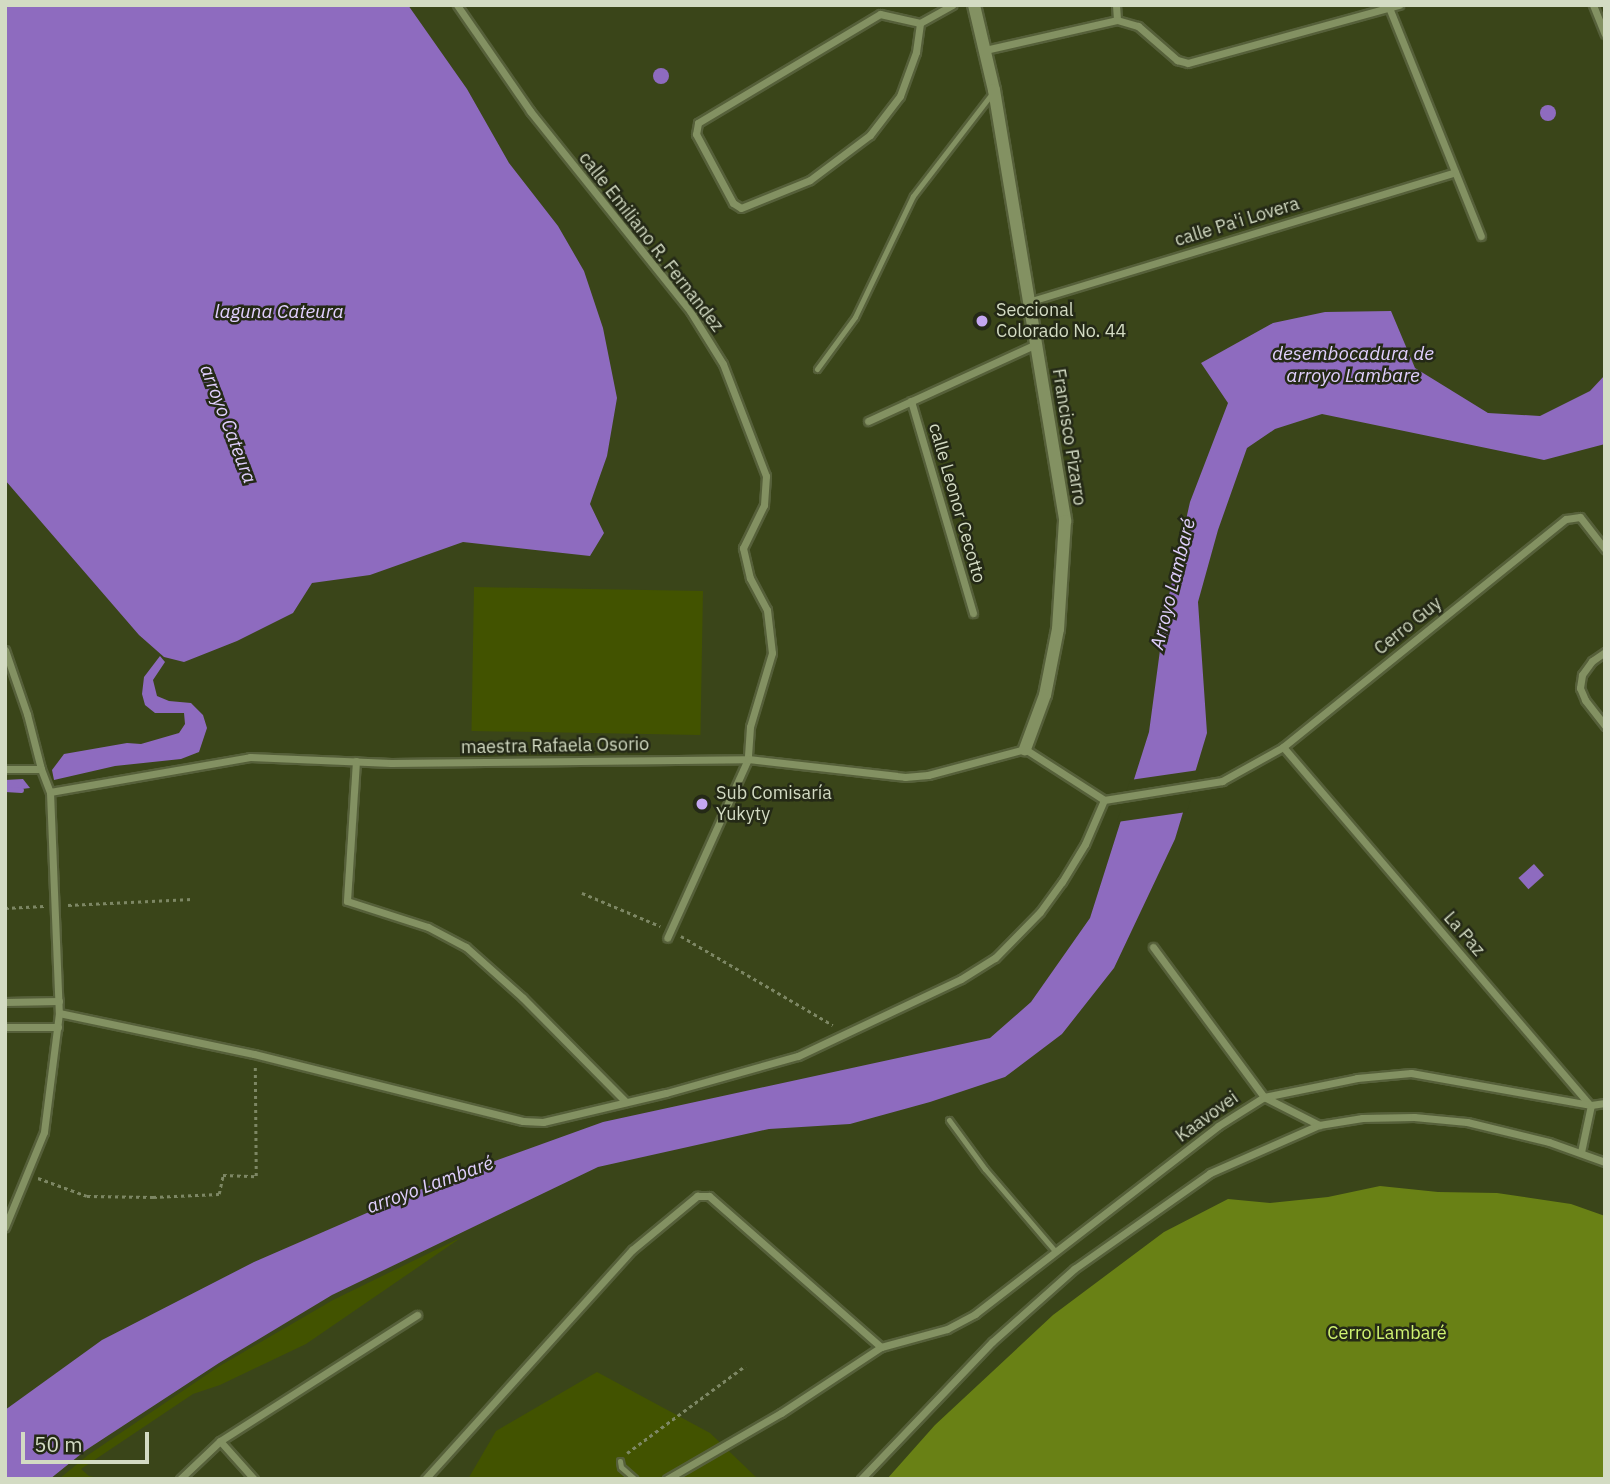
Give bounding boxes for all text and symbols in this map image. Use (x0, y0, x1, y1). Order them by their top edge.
street label: calle Emiliano R. Fernandez (574, 148, 728, 336)
street label: calle Pa'i Lovera (1172, 193, 1302, 251)
place label: Seccional Colorado No. 44 (996, 300, 1126, 342)
water label: laguna Cateura (214, 301, 344, 323)
marker: Seccional Colorado No. 44 (974, 313, 990, 329)
water label: desembocadura de arroyo Lambare (1272, 343, 1434, 387)
water label: arroyo Cateura (195, 361, 261, 487)
street label: Francisco Pizarro (1048, 367, 1090, 507)
street label: calle Leonor Cecotto (924, 421, 990, 585)
water label: Arroyo Lambaré (1146, 516, 1200, 652)
street label: Cerro Guy (1370, 592, 1446, 660)
street label: maestra Rafaela Osorio (461, 734, 649, 758)
place label: Sub Comisaría Yukyty (716, 783, 832, 826)
marker: Sub Comisaría Yukyty (694, 796, 710, 812)
street label: La Paz (1439, 907, 1489, 961)
street label: Kaavovei (1172, 1087, 1242, 1147)
water label: arroyo Lambaré (363, 1151, 497, 1219)
park label: Cerro Lambaré (1327, 1322, 1447, 1344)
scale bar (24, 1418, 152, 1462)
text: 50 m (34, 1430, 83, 1458)

